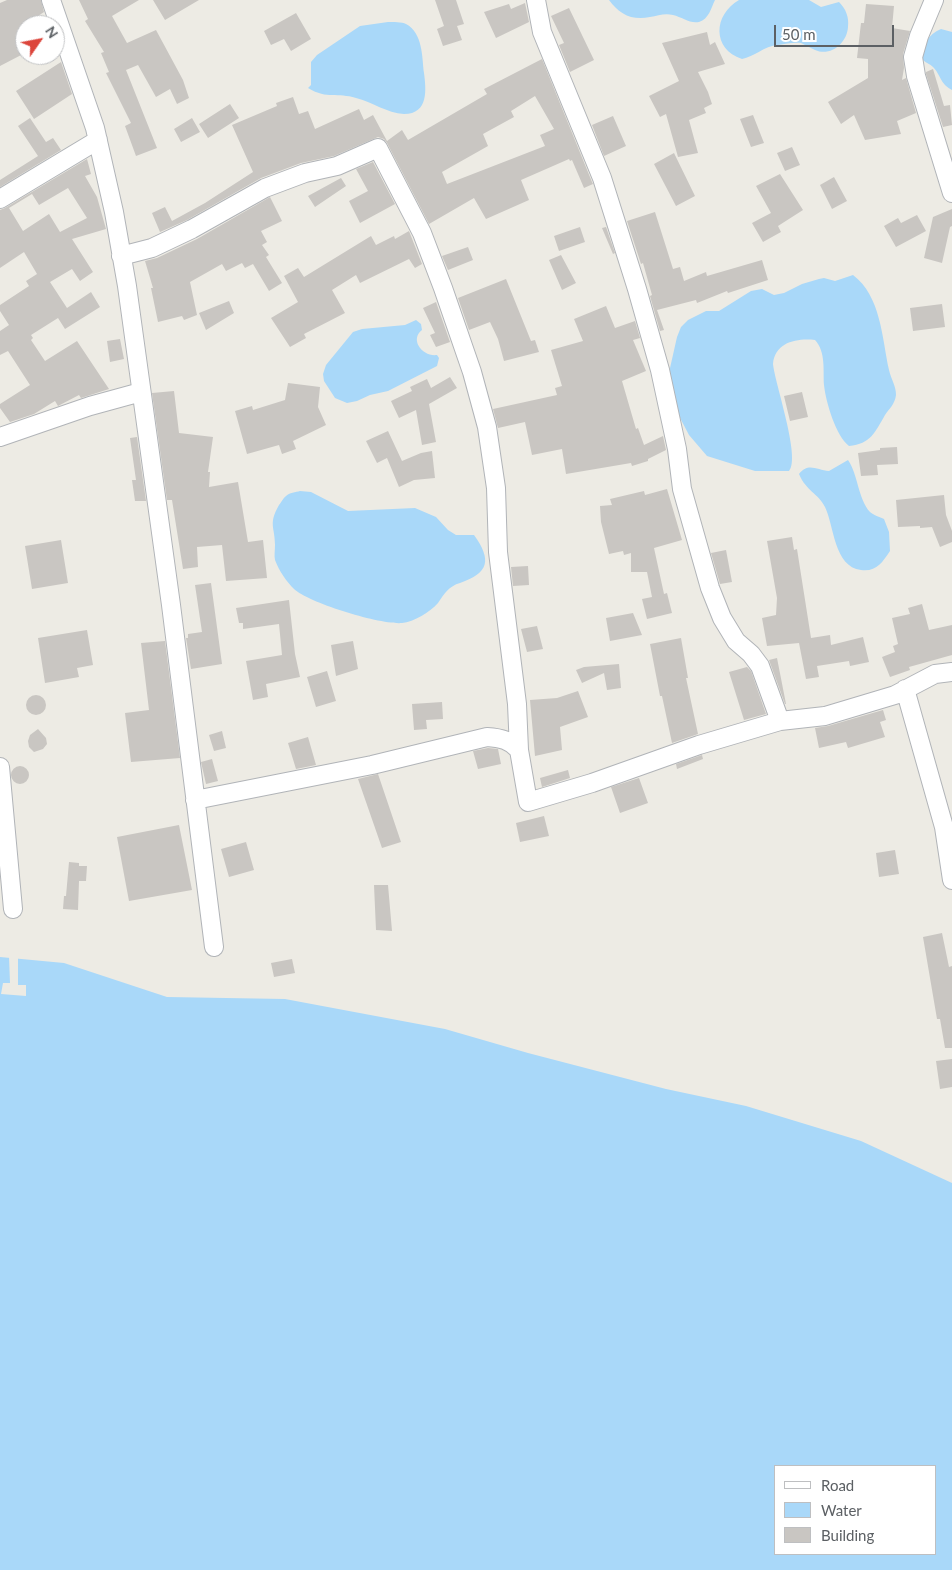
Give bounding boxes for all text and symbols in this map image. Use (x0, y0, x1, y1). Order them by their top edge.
north arrow (15, 15, 65, 65)
scale bar (777, 15, 897, 47)
text: N (42, 23, 62, 41)
text: 50 m (782, 25, 816, 43)
legend (774, 1465, 937, 1555)
text: Road (821, 1476, 854, 1494)
text: Water (821, 1501, 862, 1519)
text: Building (821, 1526, 874, 1544)

